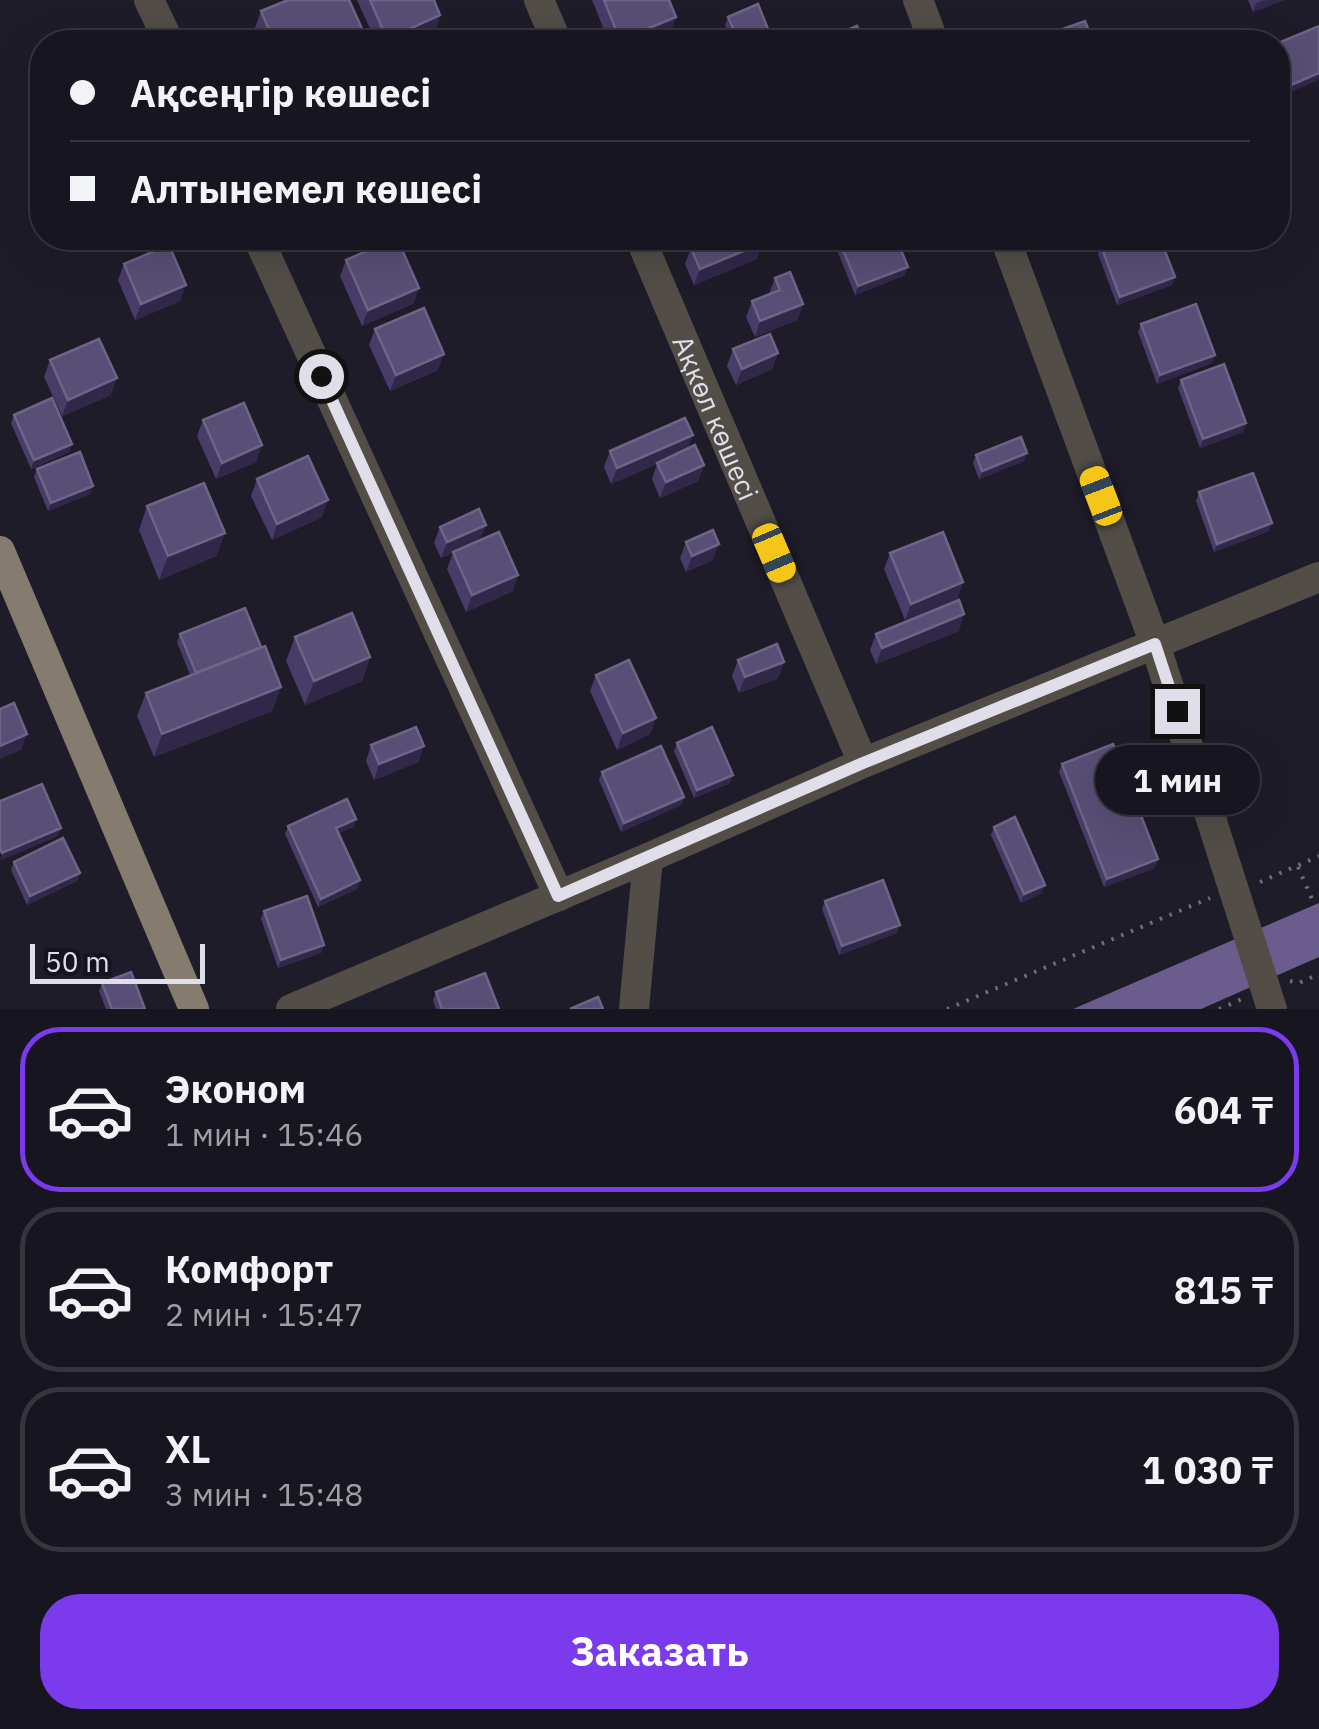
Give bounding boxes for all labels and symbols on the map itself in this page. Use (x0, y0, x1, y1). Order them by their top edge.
street label: Ақкөл көшесі (665, 329, 768, 506)
route start (299, 354, 344, 399)
car (1076, 463, 1126, 529)
car (748, 520, 800, 586)
route end (1155, 689, 1200, 734)
callout: 1 мин (1094, 746, 1260, 816)
scale bar (30, 939, 205, 984)

